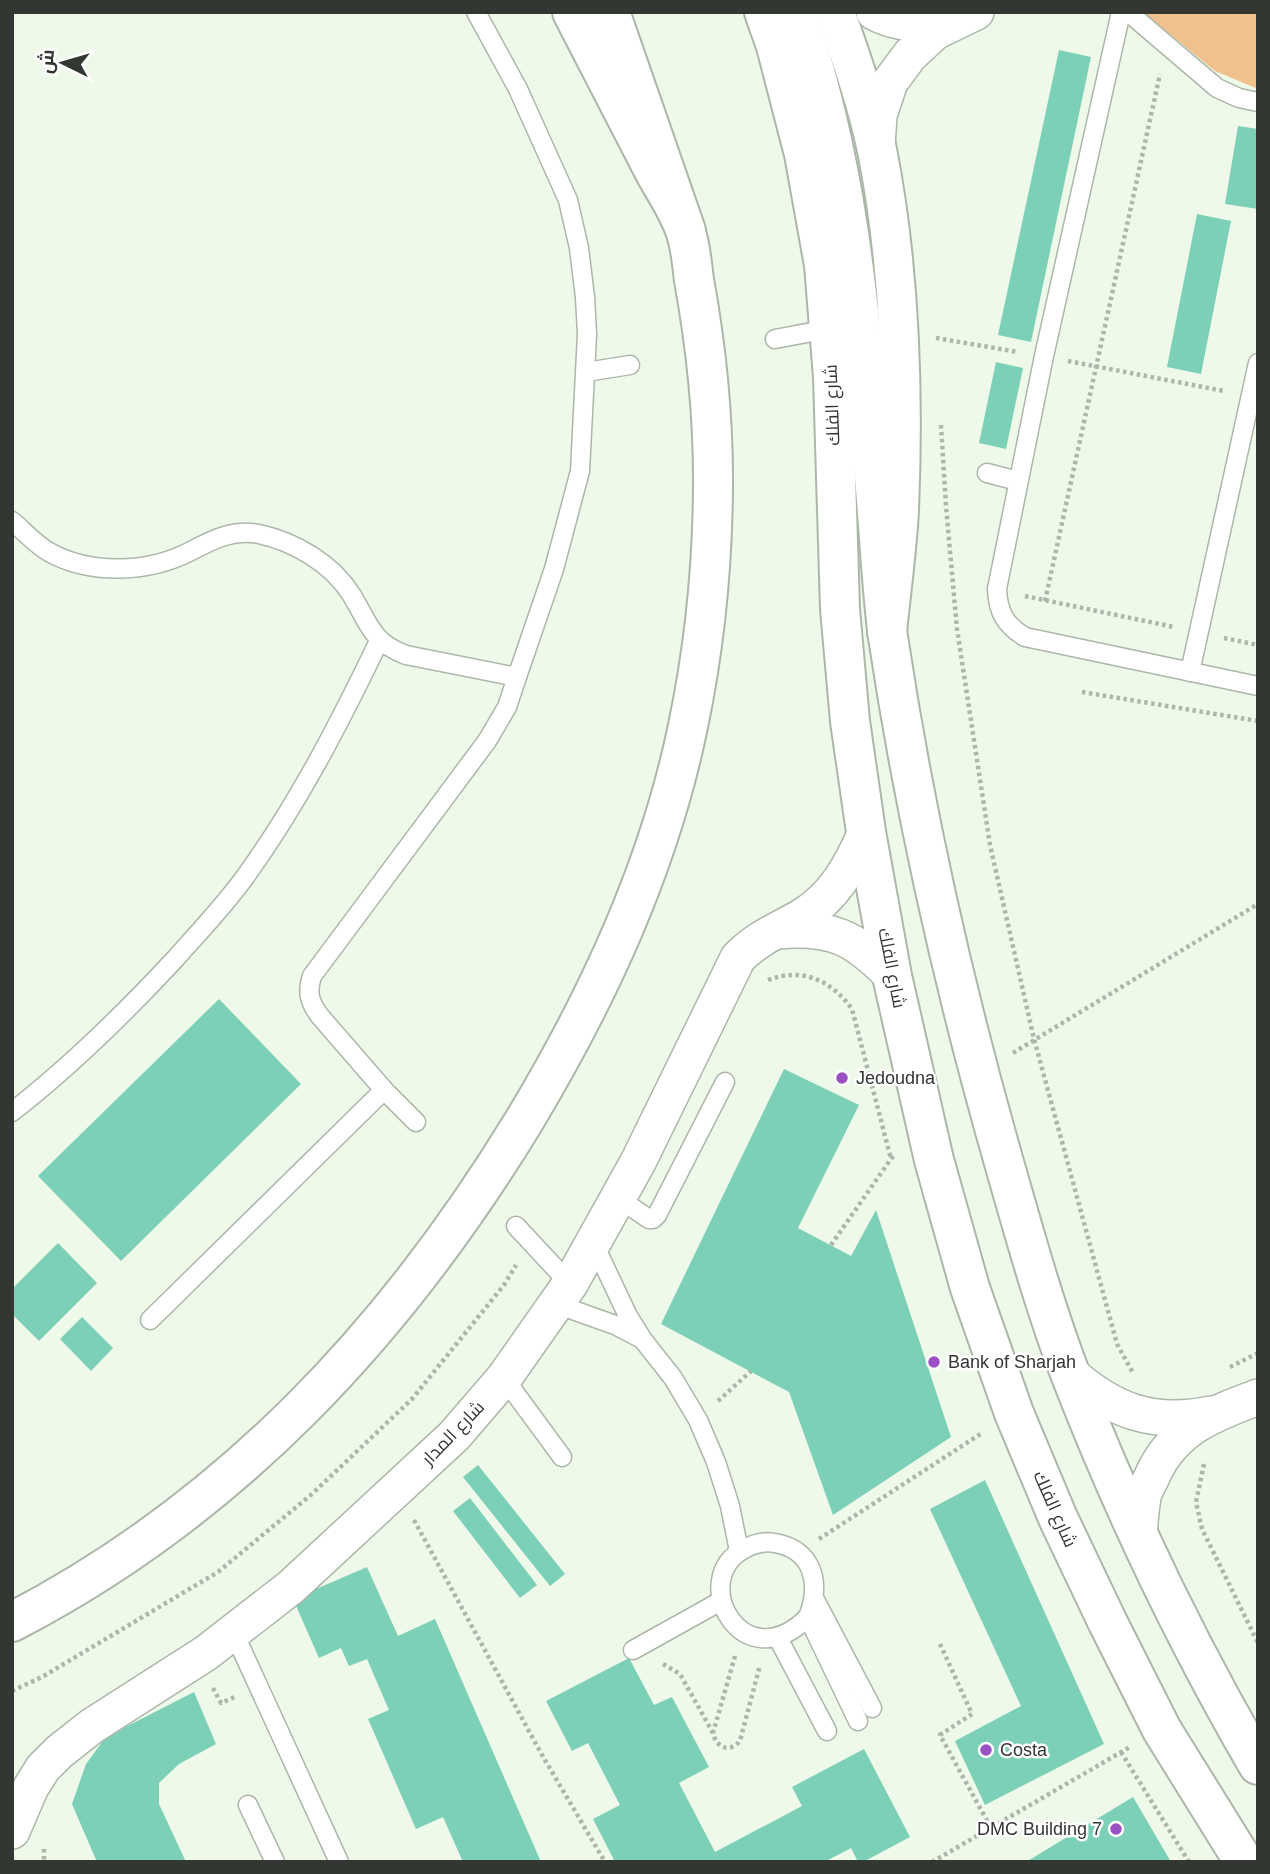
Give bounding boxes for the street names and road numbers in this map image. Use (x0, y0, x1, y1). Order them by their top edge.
street label: شارع الفلك (821, 364, 845, 446)
street label: شارع الفلك (872, 926, 910, 1010)
street label: شارع المدار (417, 1397, 490, 1471)
street label: شارع الفلك (1027, 1468, 1081, 1551)

